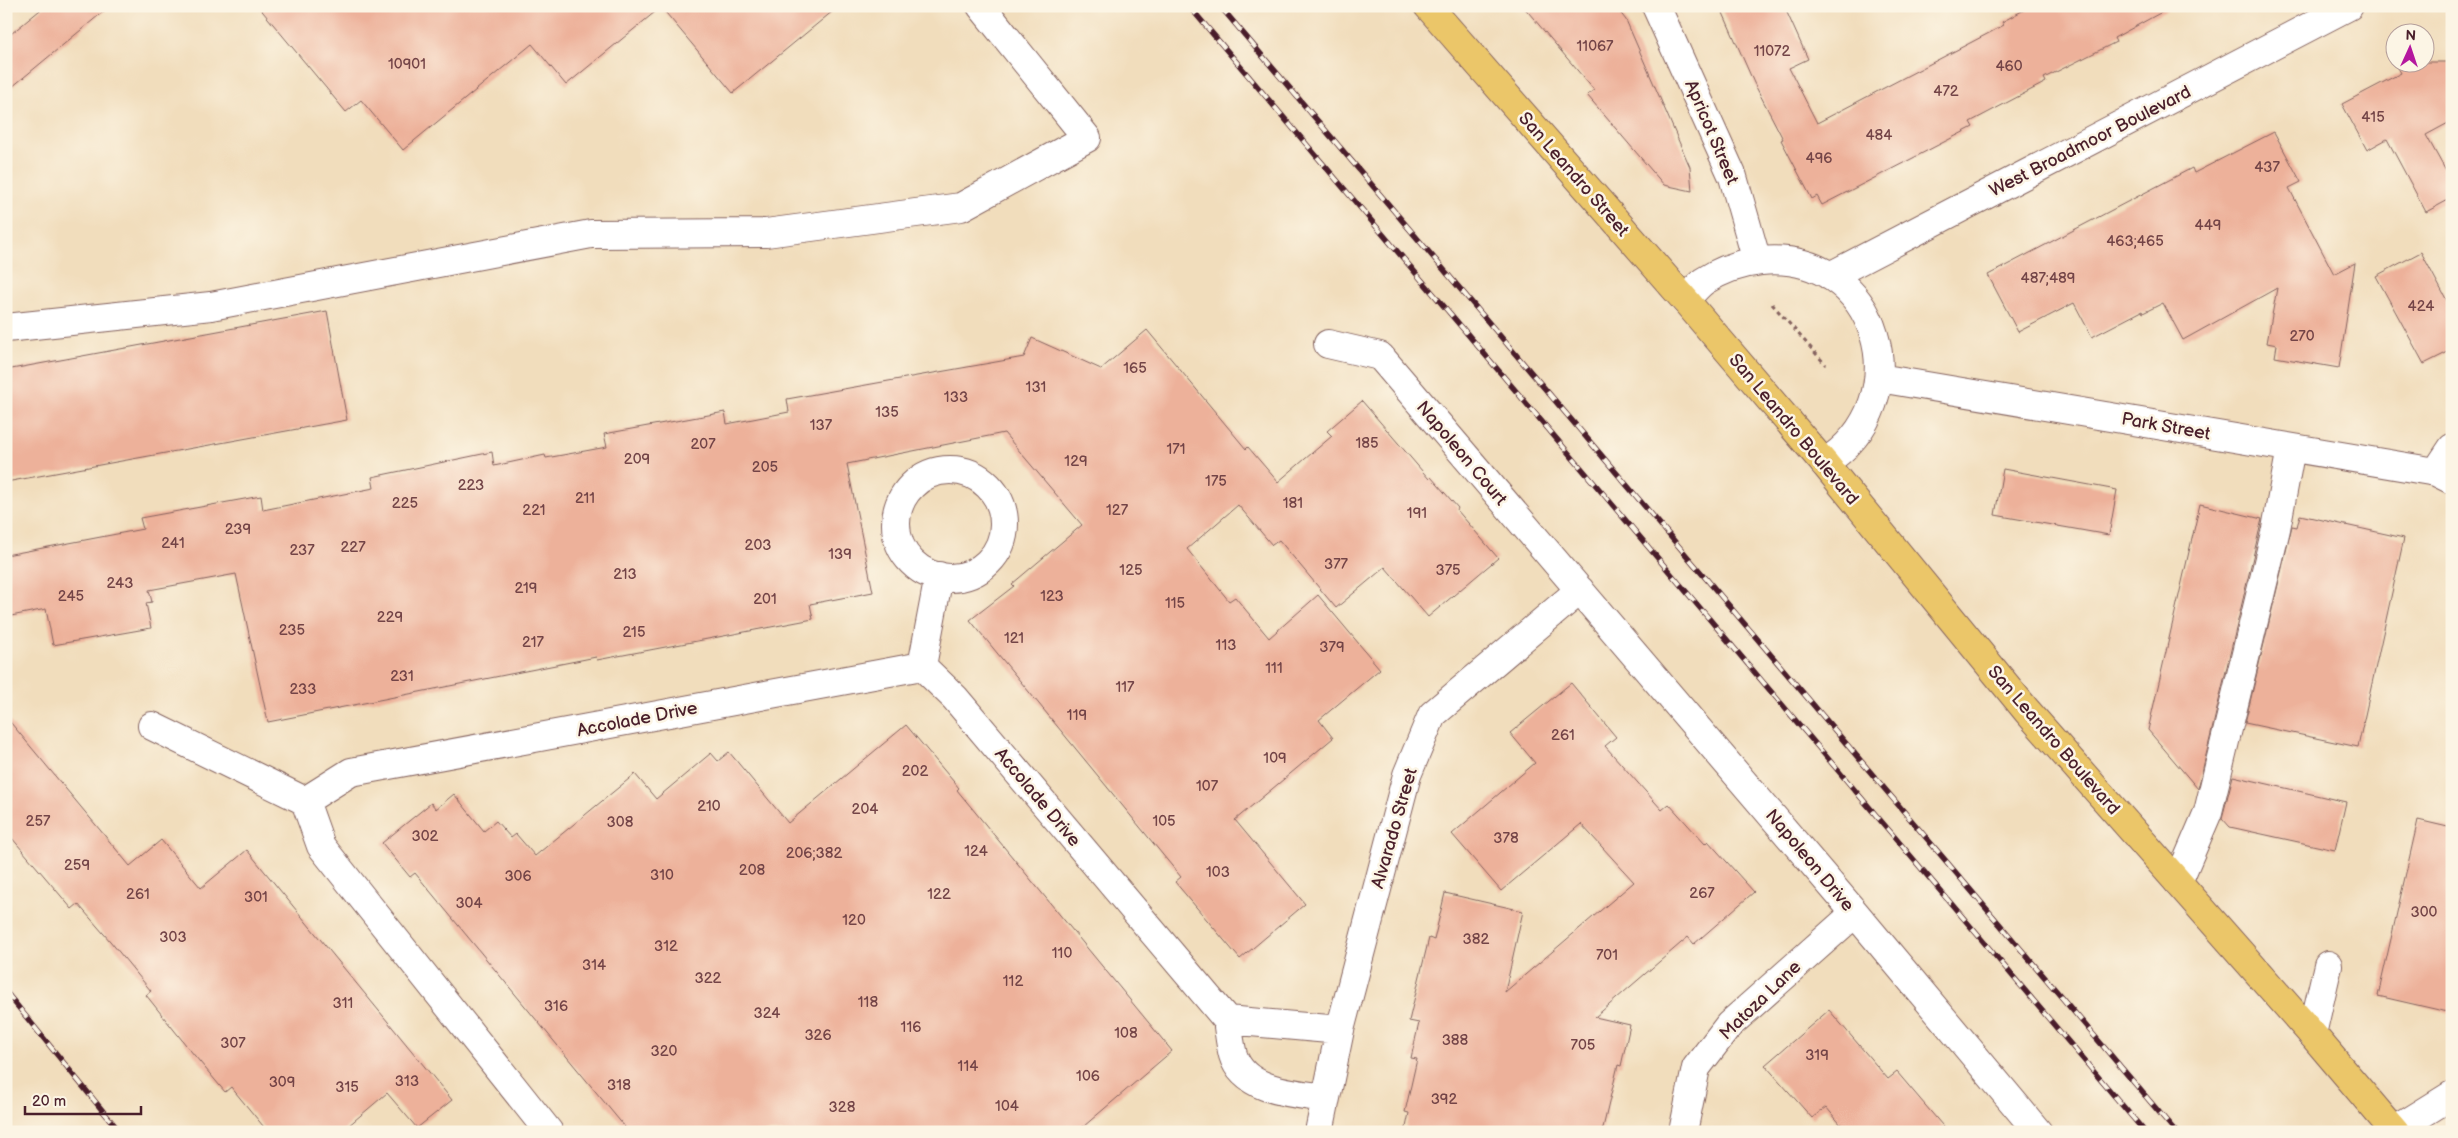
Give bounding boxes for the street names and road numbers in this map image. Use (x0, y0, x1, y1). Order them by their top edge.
street label: Apricot Street (1680, 77, 1743, 188)
street label: West Broadmoor Boulevard (1986, 81, 2194, 201)
street label: San Leandro Street (1514, 108, 1634, 241)
street label: San Leandro Boulevard (1724, 350, 1863, 509)
street label: Napoleon Court (1412, 397, 1512, 510)
street label: Park Street (2120, 408, 2213, 445)
street label: San Leandro Boulevard (1983, 662, 2124, 819)
street label: Accolade Drive (575, 697, 699, 741)
street label: Accolade Drive (990, 744, 1085, 851)
street label: Alvarado Street (1367, 765, 1422, 891)
street label: Napoleon Drive (1761, 805, 1859, 916)
street label: Matoza Lane (1715, 956, 1806, 1044)

